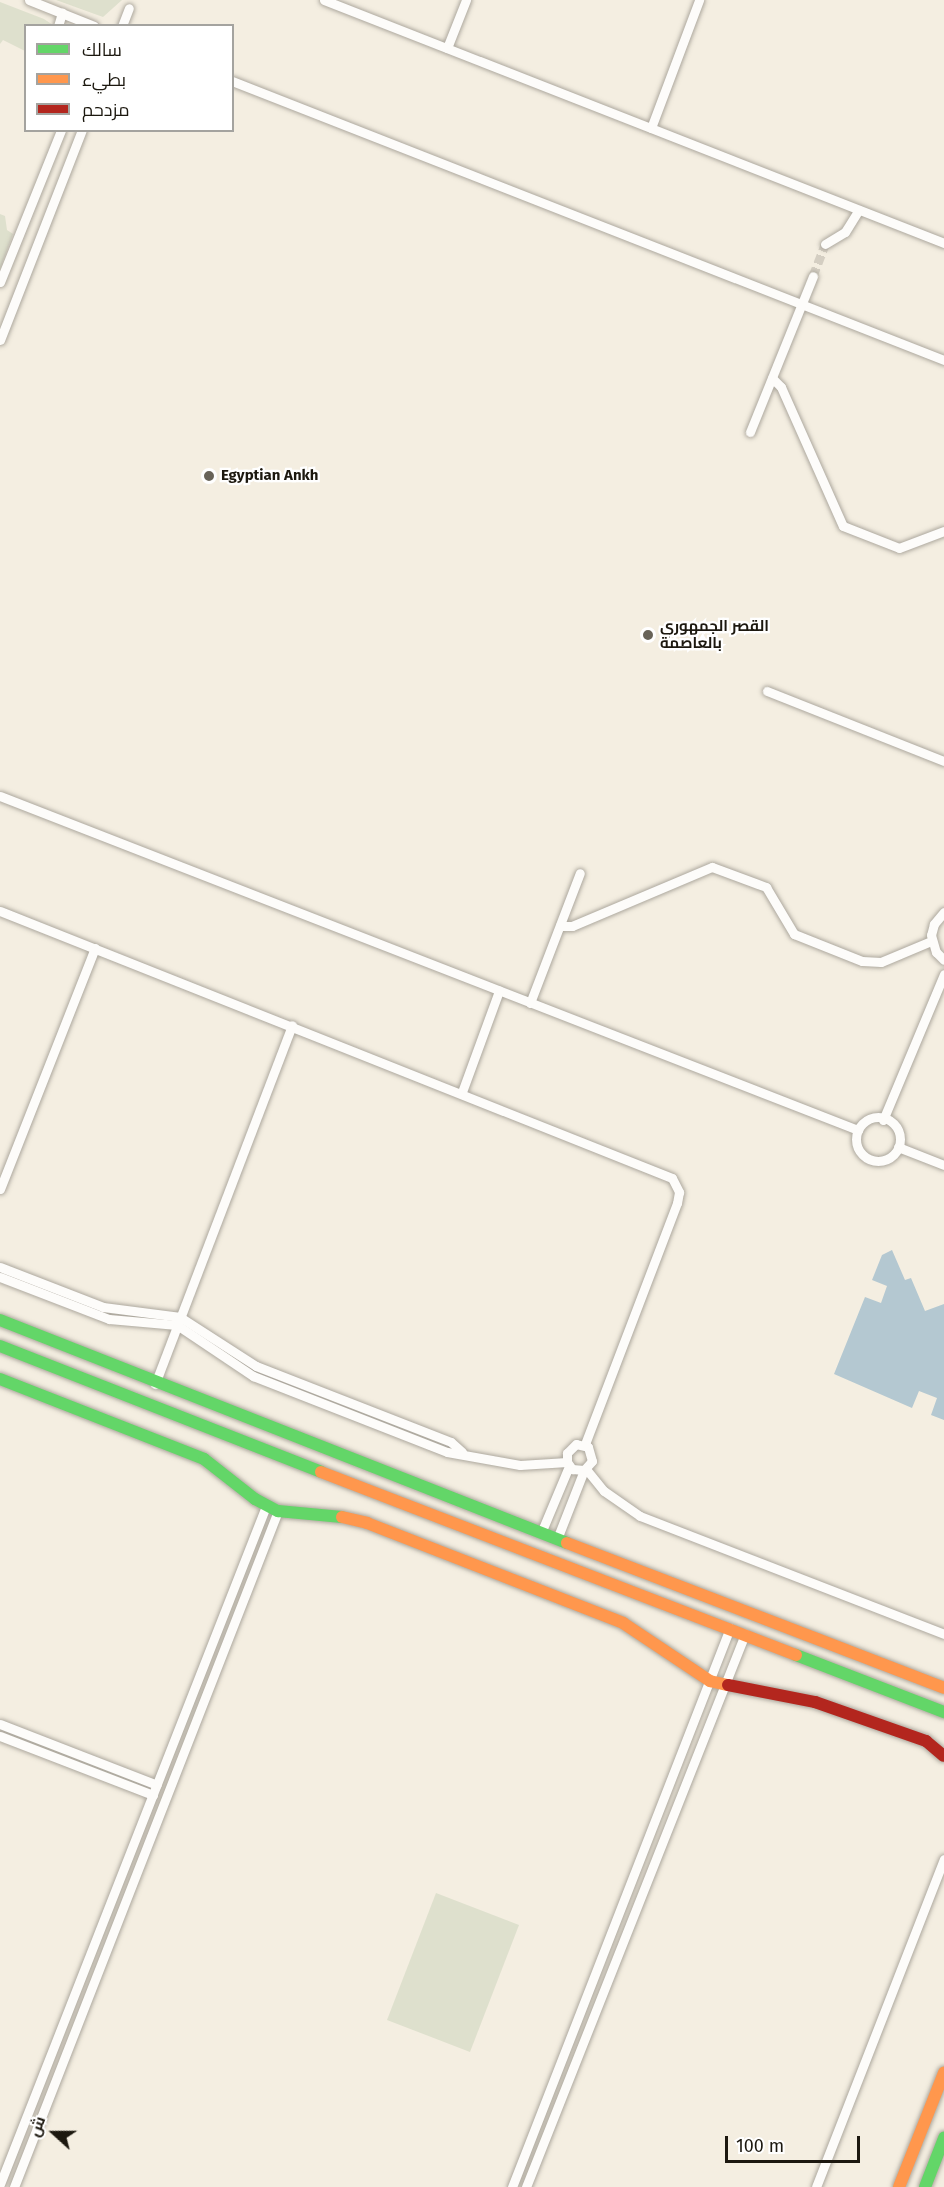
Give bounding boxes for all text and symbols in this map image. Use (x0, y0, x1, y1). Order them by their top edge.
legend (24, 24, 234, 132)
text: سالك (82, 39, 122, 61)
text: بطيء (82, 69, 126, 91)
text: مزدحم (82, 99, 130, 121)
place label: Egyptian Ankh (221, 467, 318, 485)
marker: Egyptian Ankh (202, 469, 216, 483)
place label: القصر الجمهوري بالعاصمة (660, 617, 769, 652)
marker: القصر الجمهوري بالعاصمة (641, 628, 655, 642)
north arrow (24, 2103, 84, 2163)
text: ش (24, 2113, 49, 2139)
scale bar (728, 2124, 863, 2162)
text: 100 m (736, 2135, 784, 2157)

